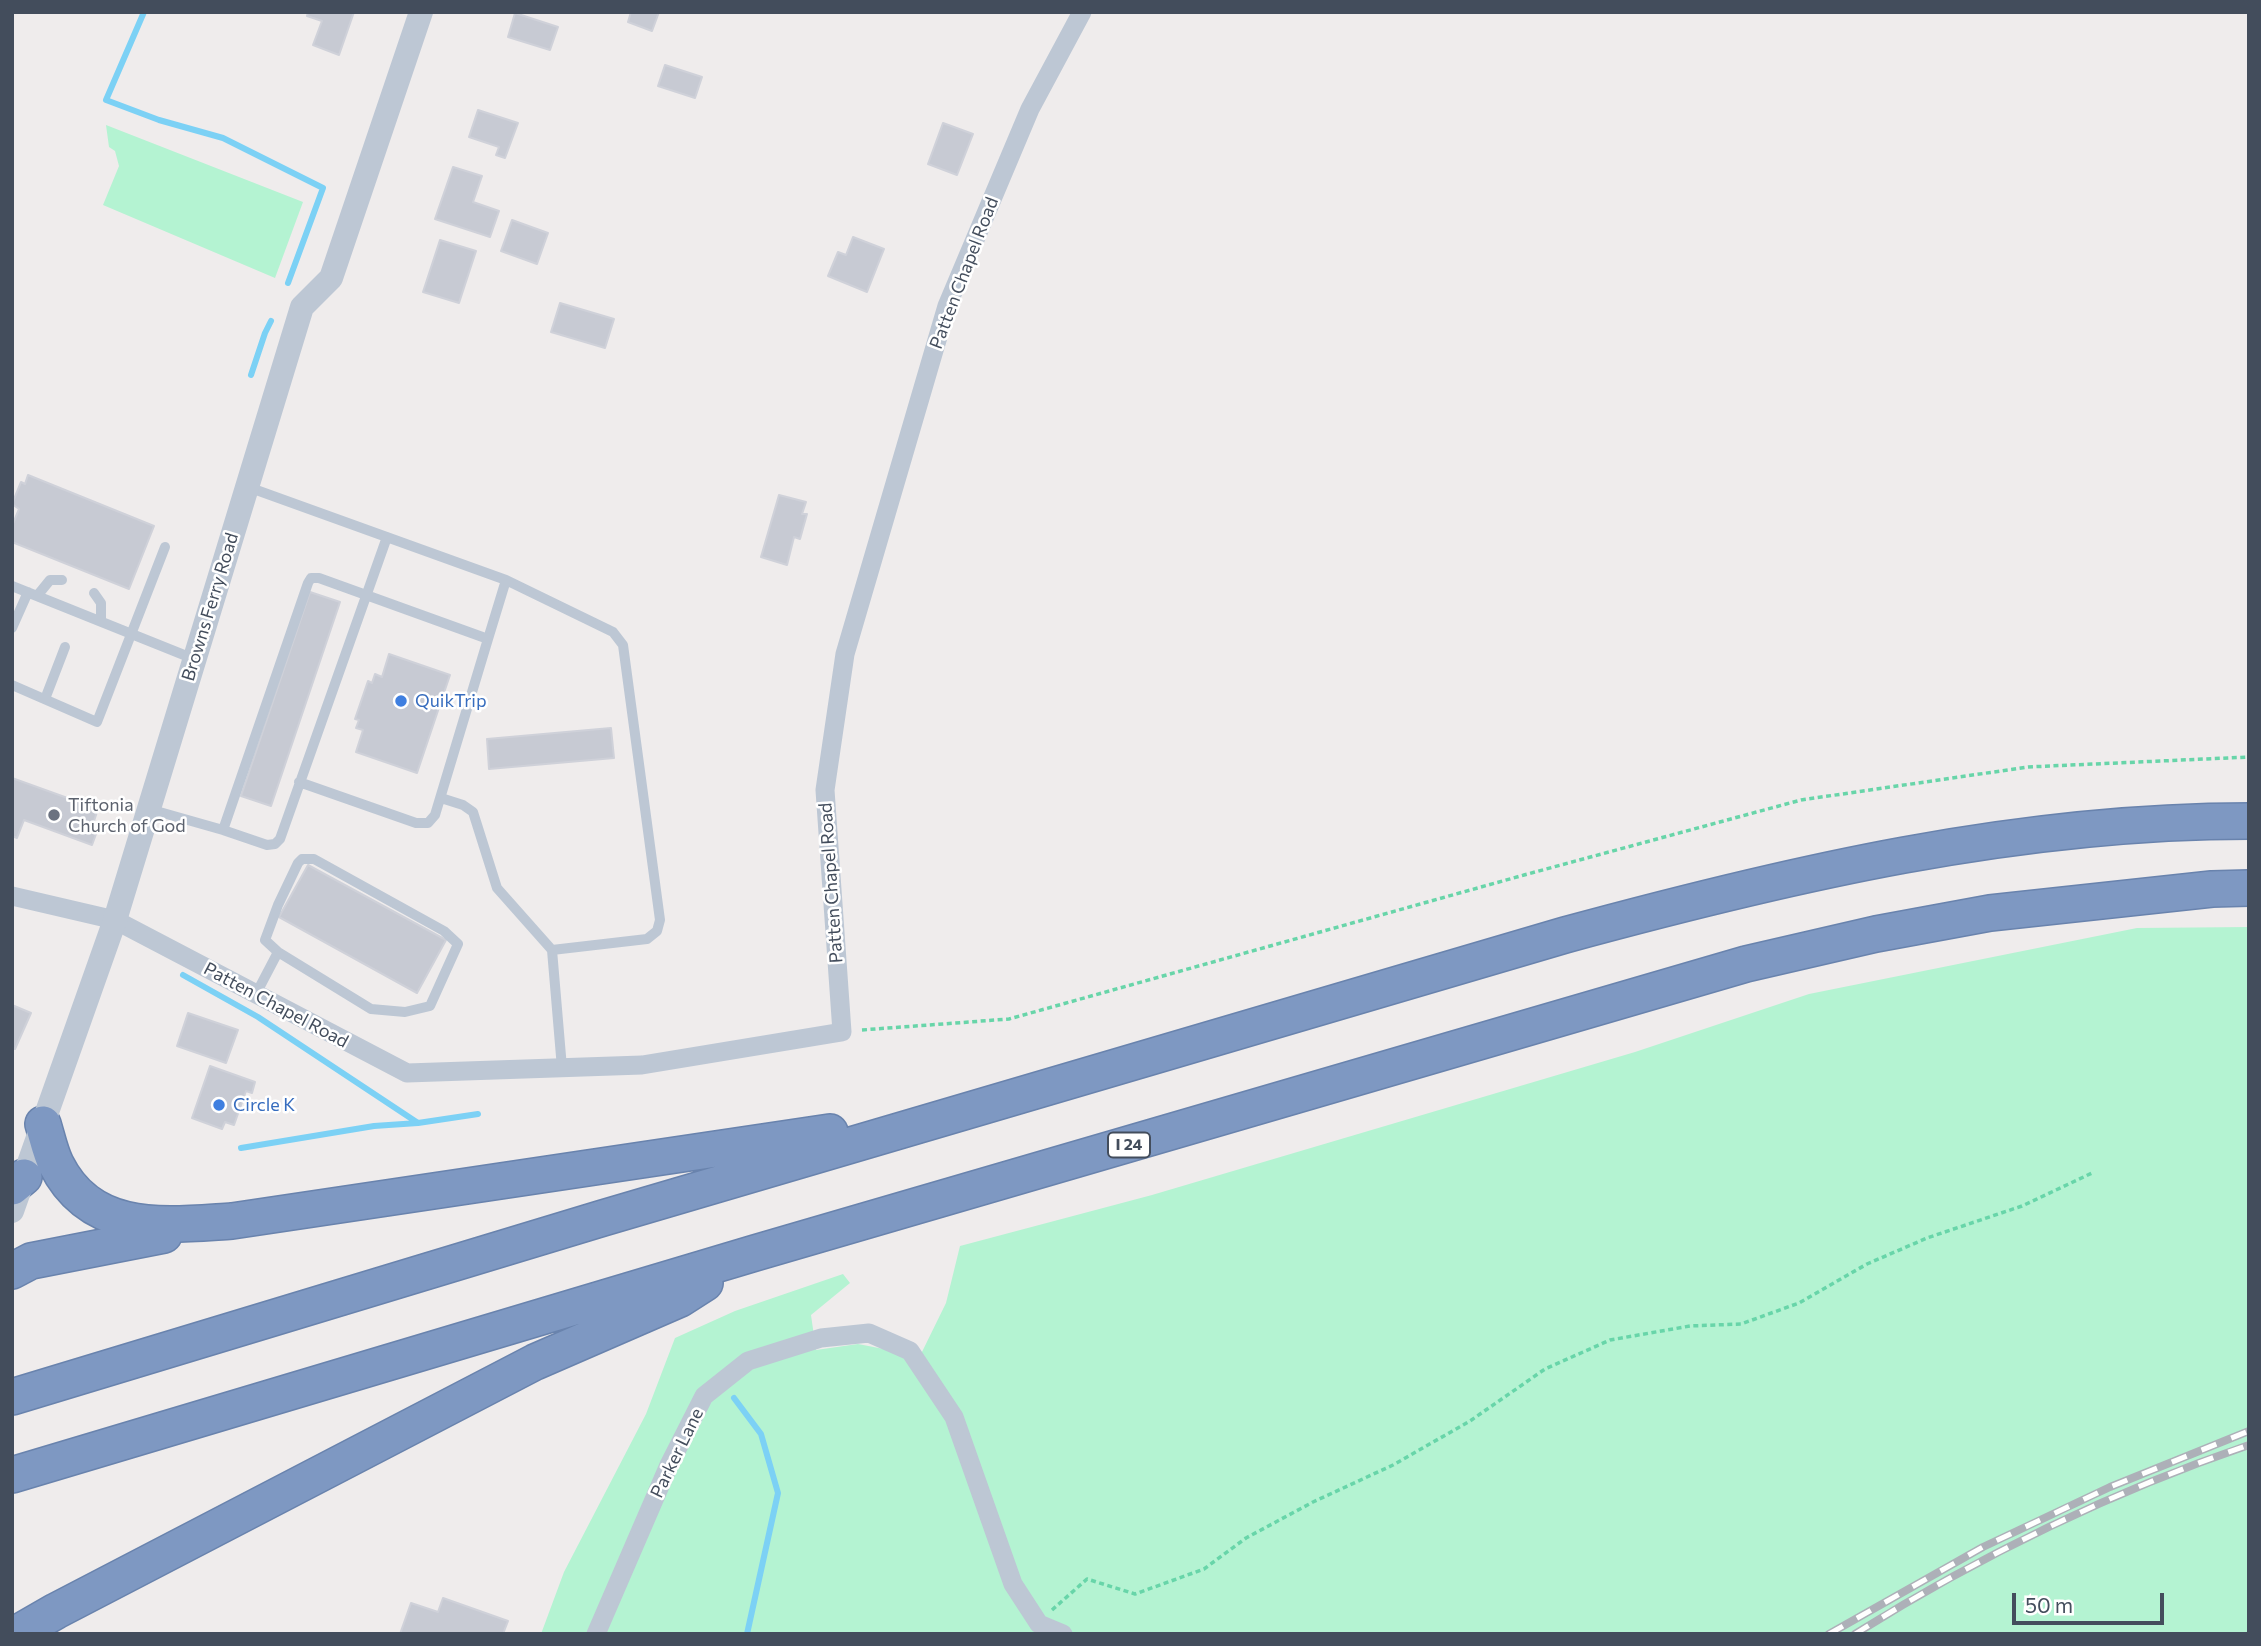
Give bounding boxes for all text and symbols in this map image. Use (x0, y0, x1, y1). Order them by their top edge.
street label: Patten Chapel Road (925, 194, 1003, 352)
street label: Browns Ferry Road (177, 530, 243, 684)
place label: QuikTrip (415, 690, 487, 712)
marker: QuikTrip (393, 693, 409, 709)
place label: Tiftonia Church of God (68, 794, 186, 836)
street label: Patten Chapel Road (815, 802, 847, 964)
marker: Tiftonia Church of God (46, 807, 62, 823)
street label: Patten Chapel Road (200, 958, 352, 1052)
place label: Circle K (233, 1094, 295, 1116)
marker: Circle K (211, 1097, 227, 1113)
road number: I 24 (1108, 1133, 1150, 1158)
street label: Parker Lane (646, 1405, 708, 1501)
scale bar (2016, 1580, 2168, 1624)
text: 50 m (2025, 1592, 2073, 1617)

